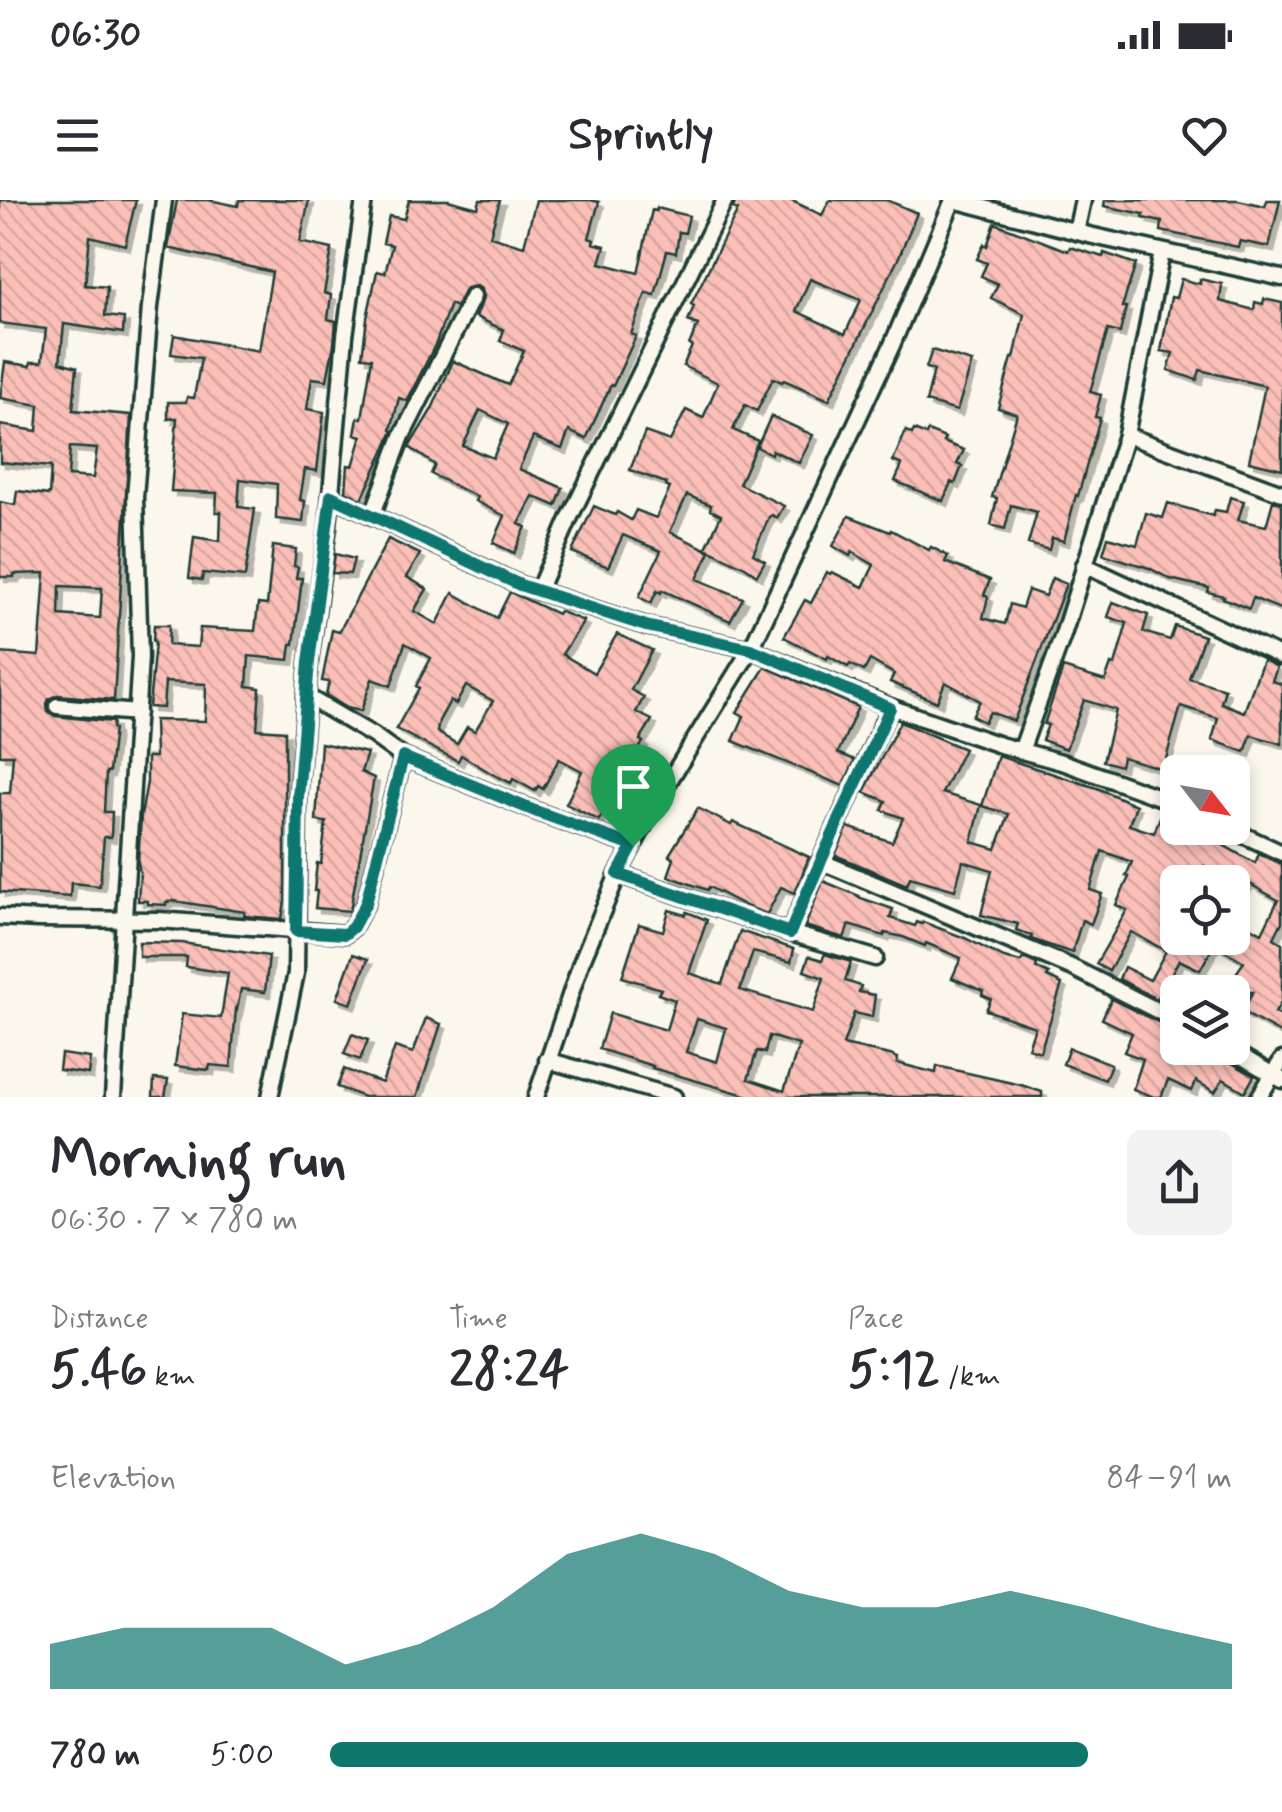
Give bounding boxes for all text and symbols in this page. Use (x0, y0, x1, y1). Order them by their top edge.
text: 06:30 (50, 11, 141, 60)
text: Sprintly (568, 106, 714, 165)
icon: menu (50, 108, 105, 163)
icon: heart (1177, 108, 1232, 163)
pin (591, 744, 676, 847)
north arrow (1160, 755, 1250, 845)
map controls (1160, 755, 1250, 1065)
icon: arrive (606, 759, 661, 814)
button: locate (1160, 865, 1250, 955)
button: layers (1160, 975, 1250, 1065)
text: Morning run (50, 1125, 347, 1197)
button: share (1127, 1130, 1232, 1235)
text: 06:30 · 7 × 780 m (50, 1199, 298, 1241)
text: Distance (50, 1301, 148, 1338)
text: Time (449, 1301, 508, 1338)
text: Pace (848, 1301, 904, 1338)
text: 5.46 (50, 1338, 147, 1404)
text: 28:24 (449, 1338, 569, 1404)
text: 5:12 (848, 1338, 940, 1404)
text: km (147, 1359, 196, 1396)
text: /km (940, 1359, 1001, 1396)
text: Elevation (50, 1457, 176, 1499)
text: 84–91 m (1106, 1457, 1232, 1499)
text: 780 m (50, 1734, 140, 1776)
text: 5:00 (210, 1734, 274, 1776)

